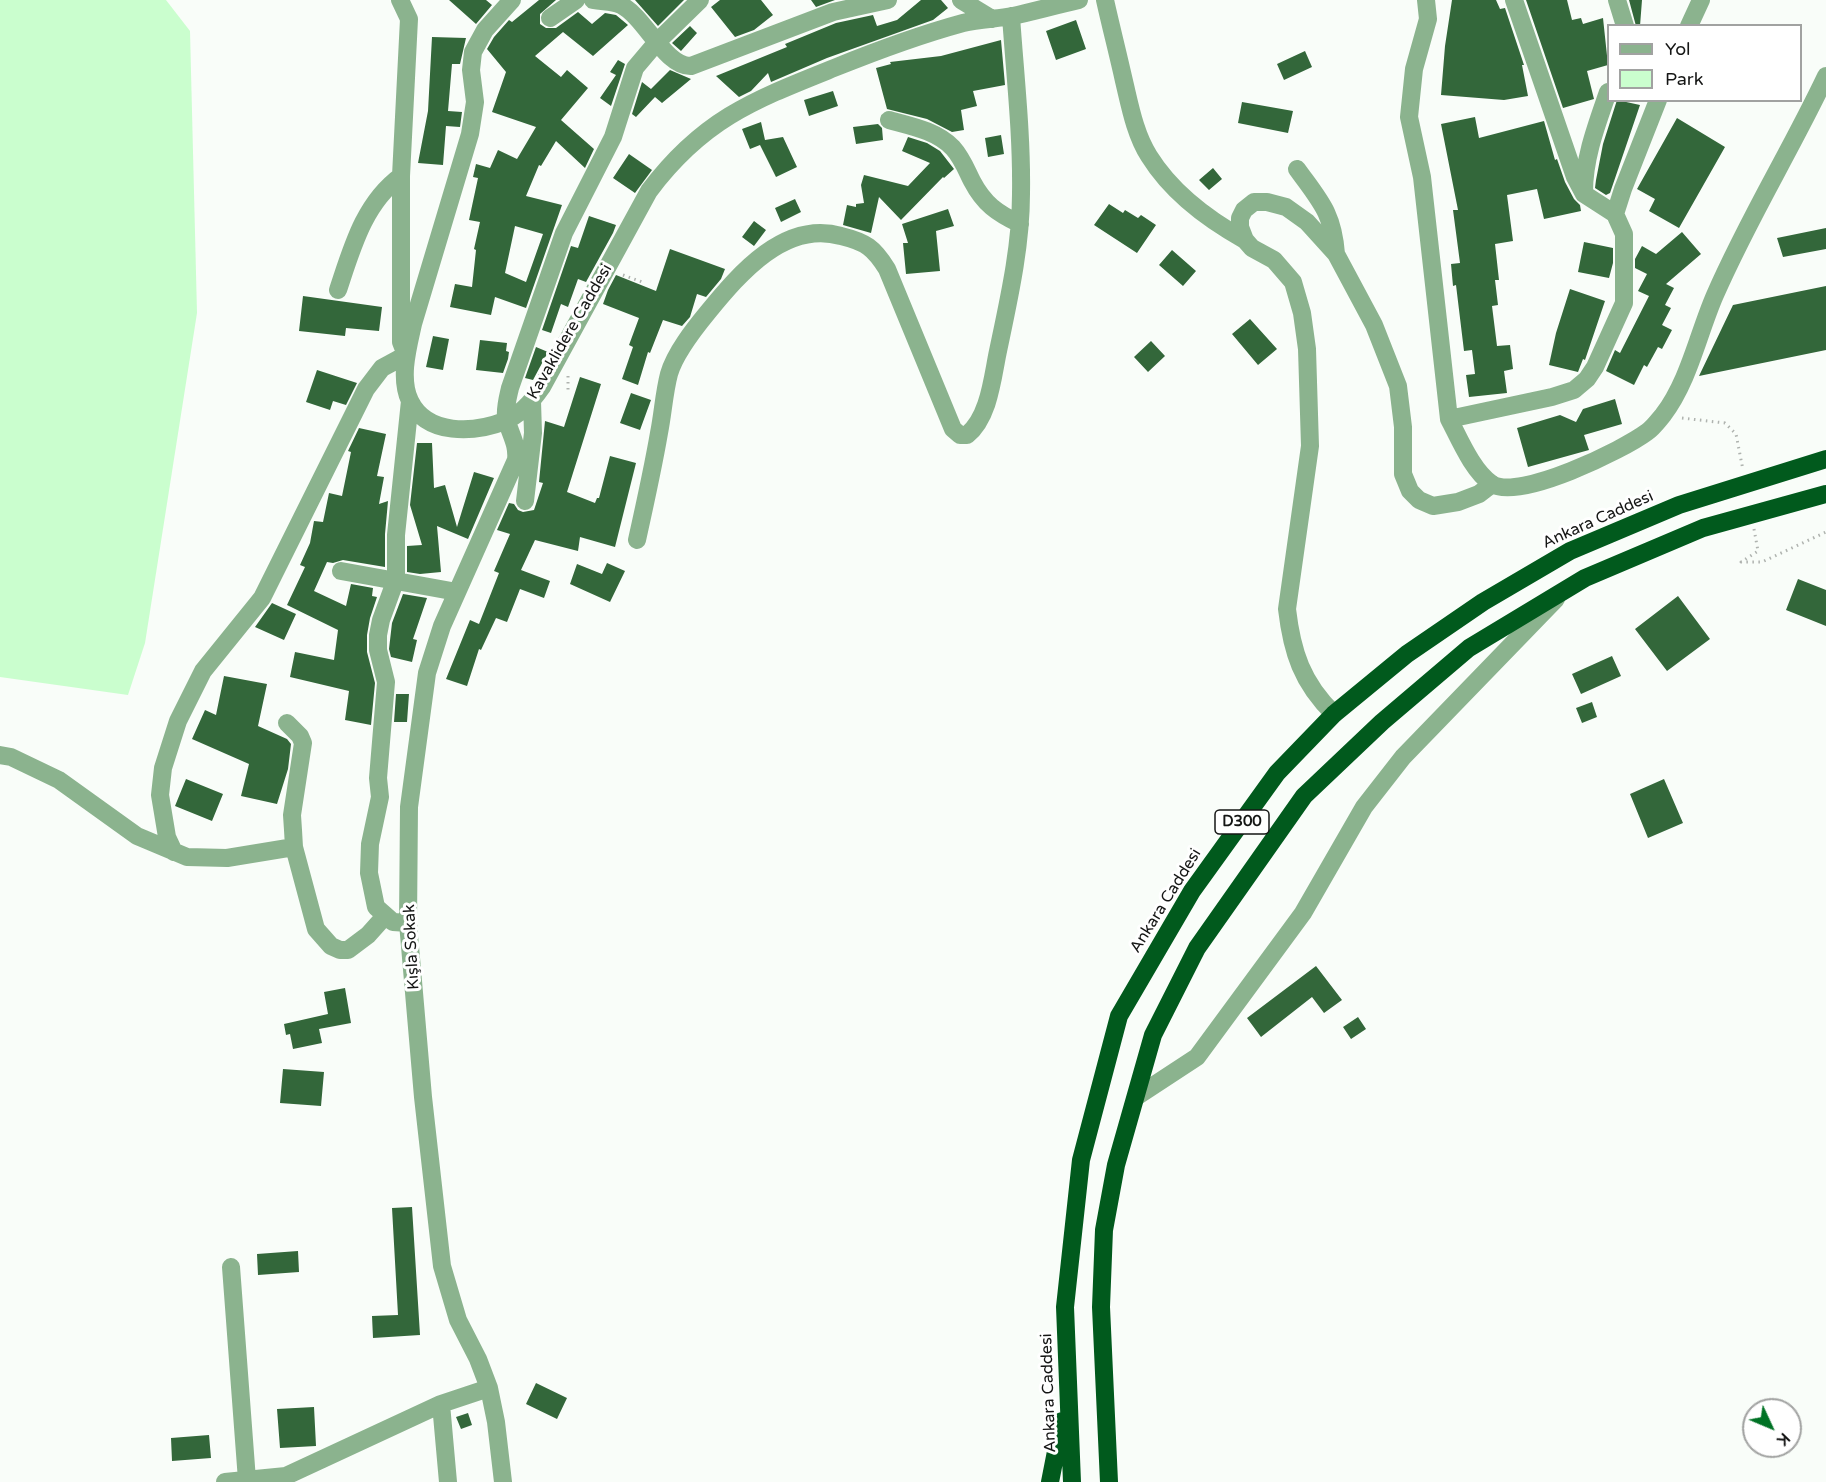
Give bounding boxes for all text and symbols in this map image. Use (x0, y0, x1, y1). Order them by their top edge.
legend (1607, 24, 1802, 102)
text: Yol (1665, 38, 1691, 60)
text: Park (1665, 68, 1703, 90)
street label: Kavaklidere Caddesi (523, 261, 617, 403)
street label: Ankara Caddesi (1540, 487, 1656, 553)
road number: D300 (1215, 810, 1269, 834)
street label: Ankara Caddesi (1126, 845, 1206, 957)
street label: Kışla Sokak (400, 904, 424, 990)
street label: Ankara Caddesi (1037, 1333, 1061, 1453)
north arrow (1742, 1398, 1802, 1458)
text: K (1773, 1428, 1794, 1450)

